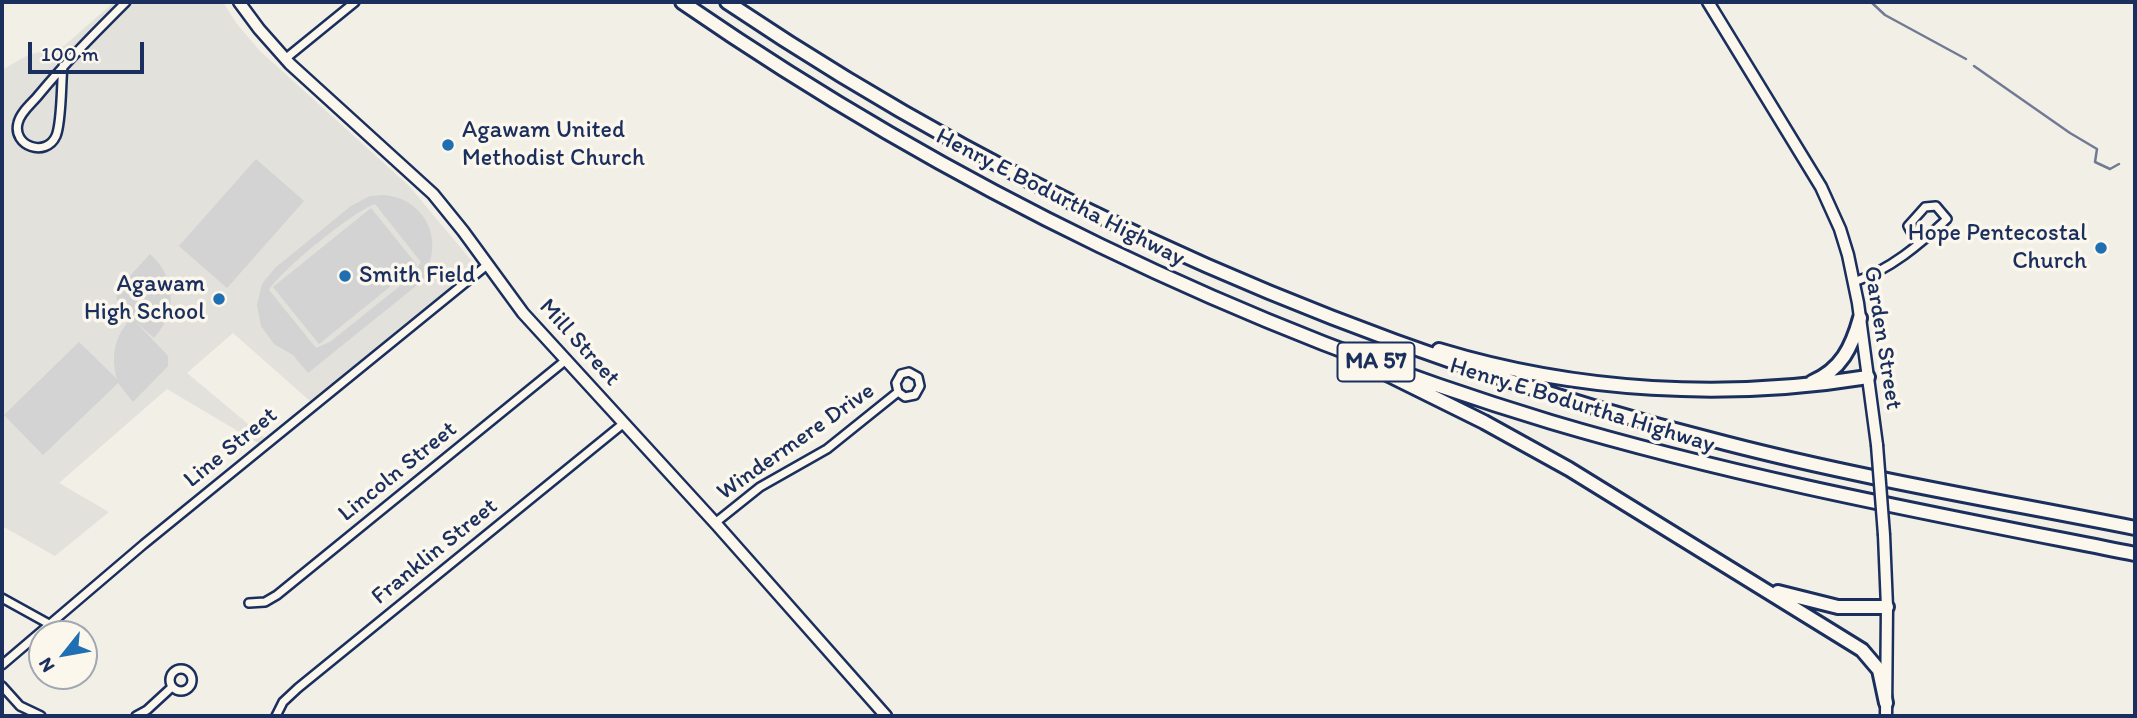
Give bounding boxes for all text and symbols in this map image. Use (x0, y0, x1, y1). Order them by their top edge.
scale bar (32, 28, 147, 72)
text: 100 m (41, 41, 99, 66)
place label: Agawam United Methodist Church (462, 117, 645, 173)
street label: Henry E Bodurtha Highway (931, 123, 1189, 273)
marker: Agawam United Methodist Church (440, 137, 456, 153)
place label: Hope Pentecostal Church (1908, 220, 2087, 276)
marker: Hope Pentecostal Church (2093, 240, 2109, 256)
place label: Smith Field (359, 262, 475, 290)
street label: Garden Street (1856, 264, 1908, 412)
marker: Smith Field (337, 268, 353, 284)
place label: Agawam High School (84, 271, 205, 327)
marker: Agawam High School (211, 291, 227, 307)
street label: Mill Street (532, 293, 626, 393)
road number: MA 57 (1338, 342, 1414, 382)
street label: Henry E Bodurtha Highway (1446, 352, 1718, 460)
street label: Windermere Drive (712, 377, 880, 507)
street label: Line Street (178, 402, 284, 494)
street label: Lincoln Street (333, 415, 463, 529)
street label: Franklin Street (366, 492, 504, 612)
north arrow (28, 620, 98, 690)
text: N (33, 654, 59, 676)

